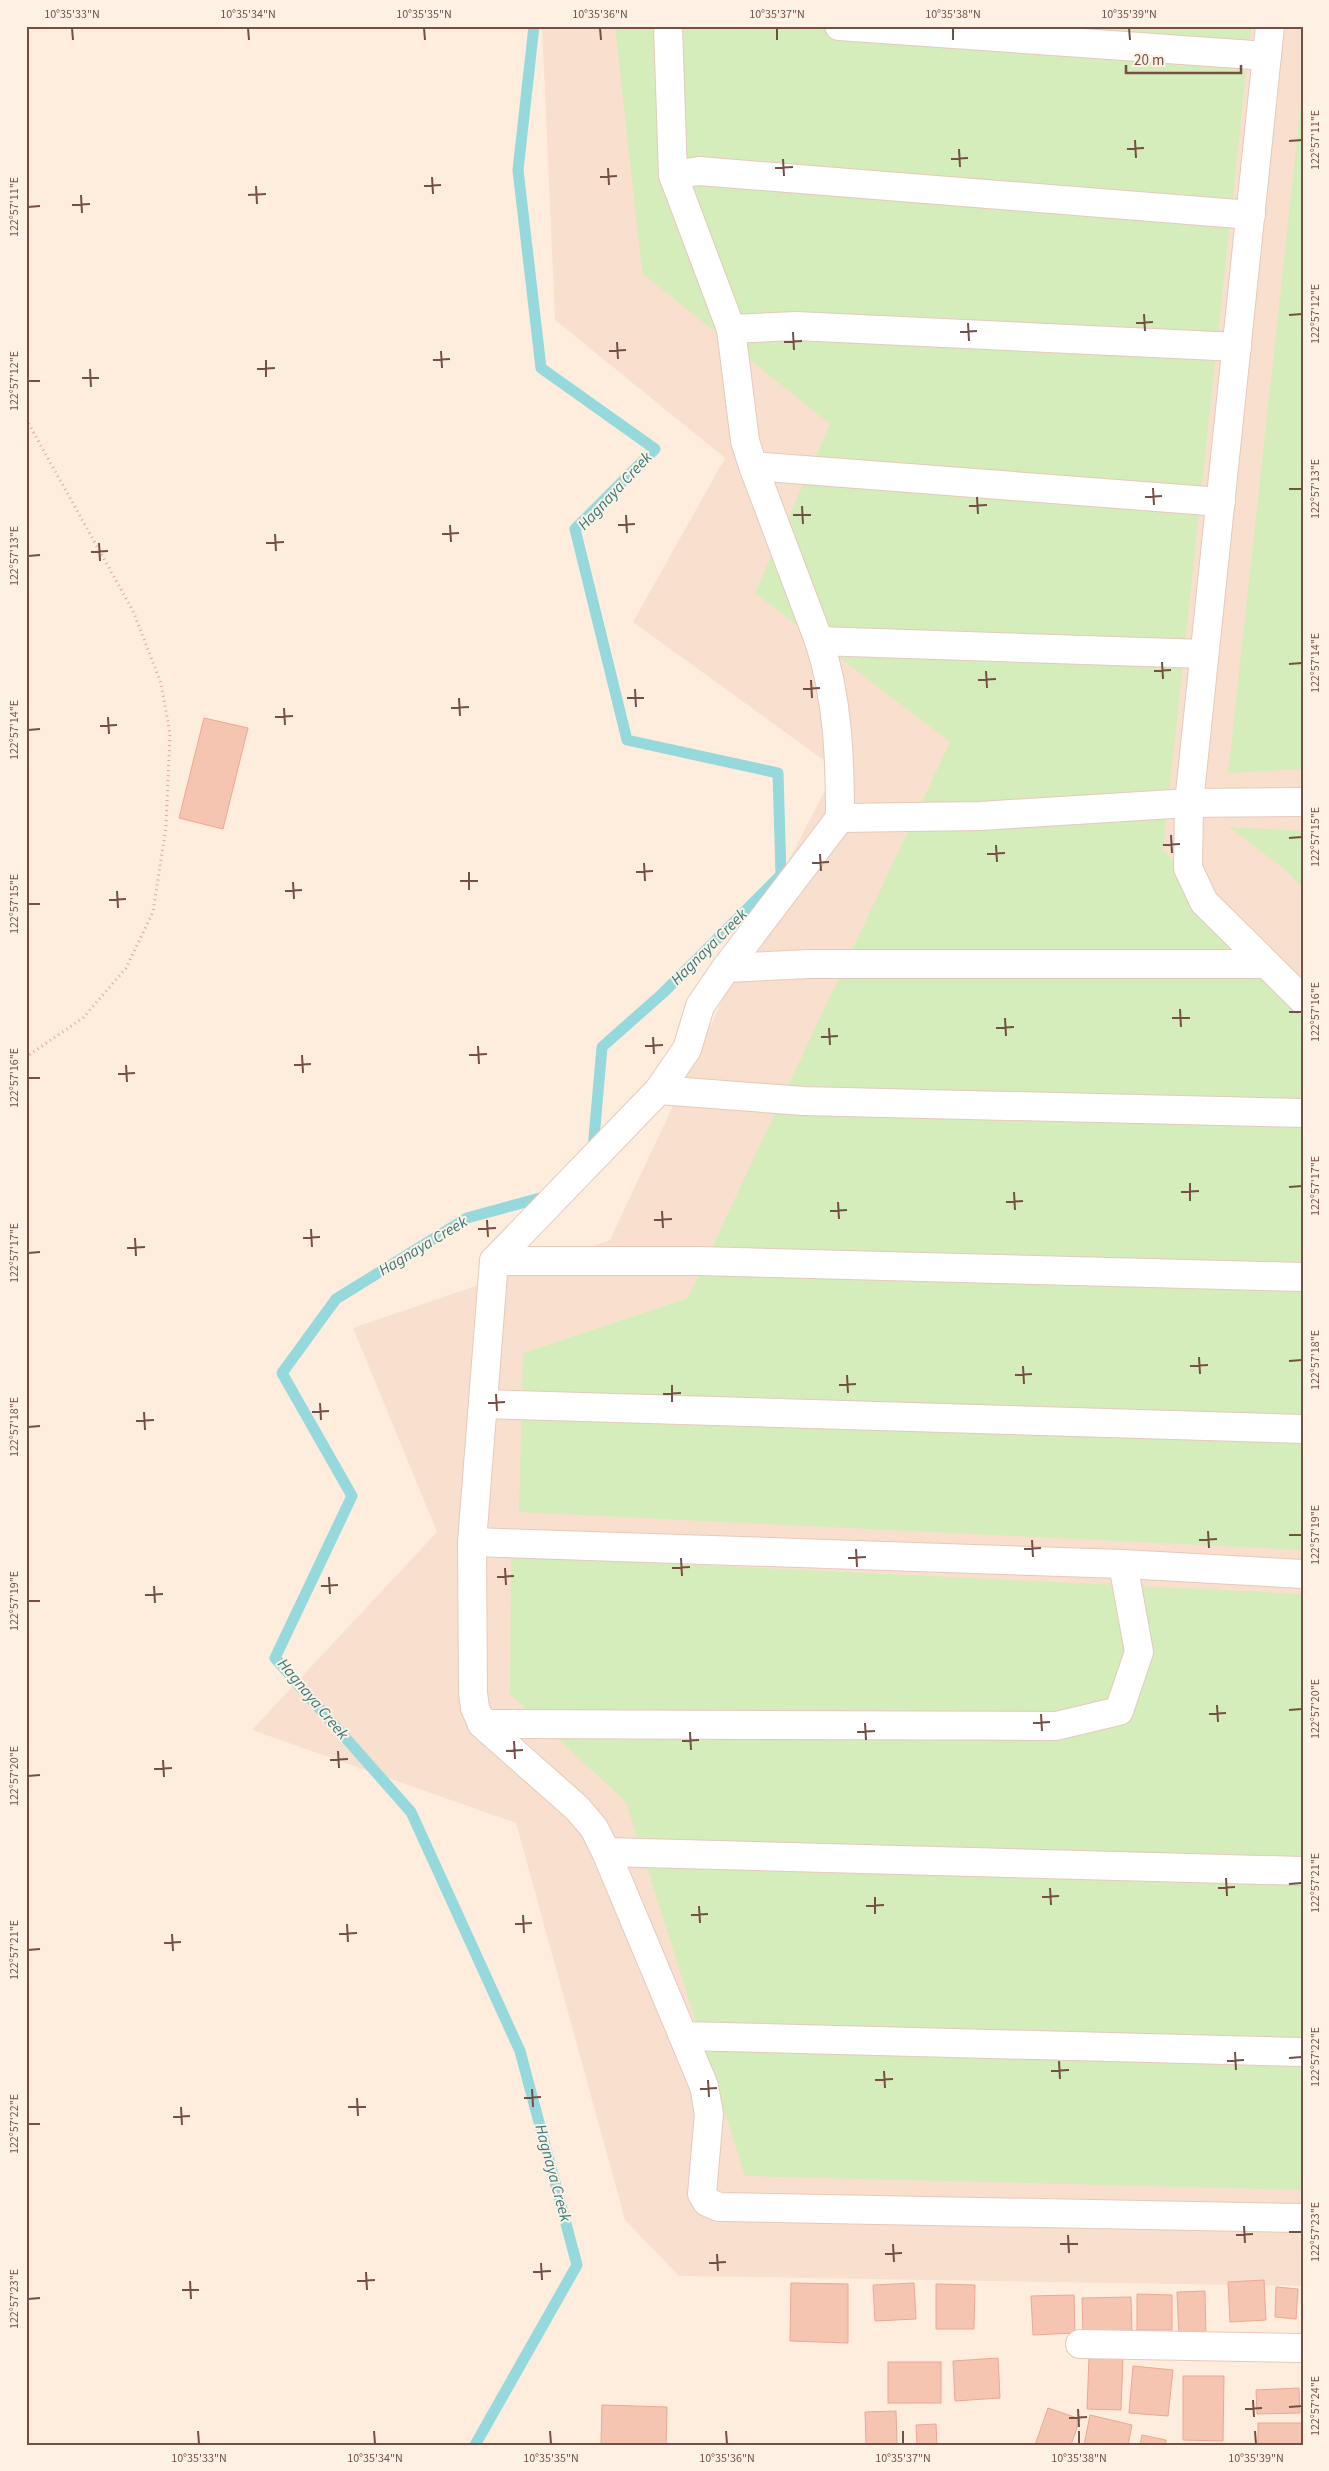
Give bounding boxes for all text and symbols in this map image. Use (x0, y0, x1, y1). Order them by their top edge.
text: 10°35'33"N (44, 6, 100, 23)
text: 10°35'34"N (220, 6, 276, 23)
text: 10°35'35"N (396, 6, 452, 23)
text: 10°35'36"N (572, 6, 628, 23)
text: 10°35'37"N (749, 6, 805, 23)
text: 10°35'38"N (925, 6, 981, 23)
text: 10°35'39"N (1101, 6, 1157, 23)
scale bar (1126, 42, 1242, 74)
text: 20 m (1134, 50, 1164, 71)
text: 122°57'11"E (1307, 110, 1324, 170)
text: 122°57'11"E (6, 177, 23, 237)
text: 122°57'12"E (1307, 284, 1324, 344)
text: 122°57'12"E (6, 351, 23, 411)
water label: Hagnaya Creek (573, 447, 657, 535)
text: 122°57'13"E (1307, 459, 1324, 519)
text: 122°57'13"E (6, 526, 23, 586)
text: 122°57'14"E (1307, 633, 1324, 693)
text: 122°57'14"E (6, 700, 23, 760)
text: 122°57'15"E (1307, 807, 1324, 867)
text: 122°57'15"E (6, 874, 23, 934)
water label: Hagnaya Creek (666, 904, 752, 990)
text: 122°57'16"E (1307, 982, 1324, 1042)
text: 122°57'16"E (6, 1048, 23, 1108)
text: 122°57'17"E (1307, 1156, 1324, 1216)
water label: Hagnaya Creek (374, 1211, 472, 1281)
text: 122°57'17"E (6, 1223, 23, 1283)
text: 122°57'18"E (1307, 1330, 1324, 1390)
text: 122°57'18"E (6, 1397, 23, 1457)
text: 122°57'19"E (1307, 1505, 1324, 1565)
text: 122°57'19"E (6, 1571, 23, 1631)
water label: Hagnaya Creek (272, 1654, 354, 1745)
text: 122°57'20"E (1307, 1679, 1324, 1739)
text: 122°57'20"E (6, 1746, 23, 1806)
text: 122°57'21"E (1307, 1853, 1324, 1913)
text: 122°57'21"E (6, 1920, 23, 1980)
text: 122°57'22"E (1307, 2027, 1324, 2087)
text: 122°57'22"E (6, 2094, 23, 2154)
water label: Hagnaya Creek (529, 2122, 577, 2224)
text: 122°57'23"E (1307, 2202, 1324, 2262)
text: 122°57'23"E (6, 2269, 23, 2329)
text: 122°57'24"E (1307, 2376, 1324, 2436)
text: 10°35'33"N (171, 2450, 227, 2467)
text: 10°35'34"N (347, 2450, 403, 2467)
text: 10°35'35"N (523, 2450, 579, 2467)
text: 10°35'36"N (699, 2450, 755, 2467)
text: 10°35'37"N (875, 2450, 931, 2467)
text: 10°35'38"N (1051, 2450, 1107, 2467)
text: 10°35'39"N (1228, 2450, 1284, 2467)

